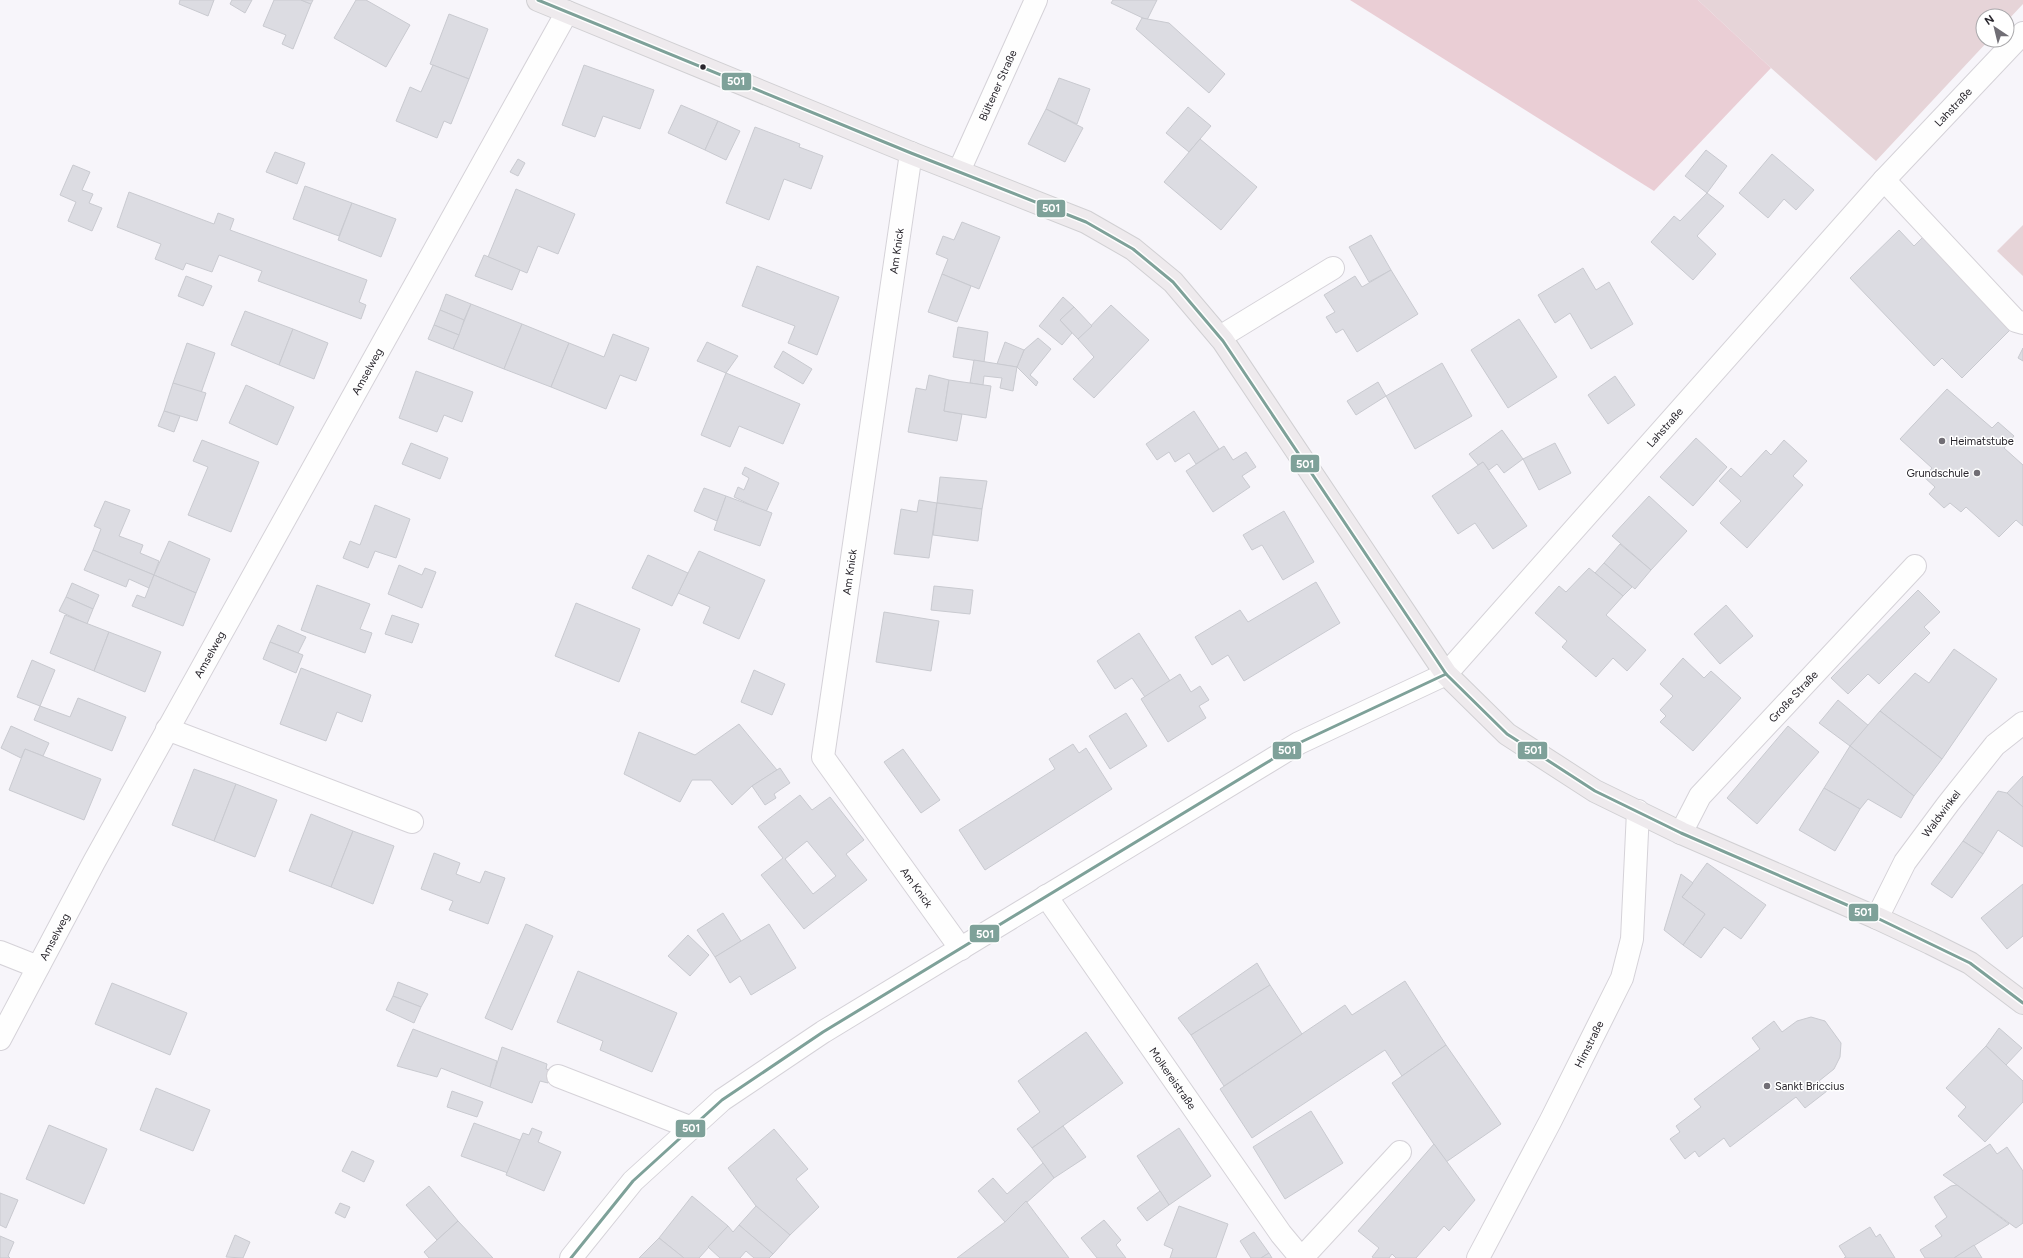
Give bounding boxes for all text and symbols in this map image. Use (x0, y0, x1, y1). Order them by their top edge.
north arrow (1975, 8, 2015, 48)
text: N (1982, 12, 1997, 28)
street label: Bültener Straße (976, 48, 1019, 123)
unlabelled marker (698, 62, 708, 72)
line badge: 501 (721, 72, 752, 91)
text: 501 (727, 75, 745, 88)
street label: Lahstraße (1932, 85, 1974, 129)
line badge: 501 (1036, 199, 1066, 218)
text: 501 (1042, 202, 1060, 215)
street label: Am Knick (887, 227, 907, 275)
street label: Amselweg (349, 346, 385, 397)
street label: Lahstraße (1644, 405, 1686, 450)
place label: Heimatstube (1950, 435, 2014, 448)
marker: Heimatstube (1937, 436, 1947, 446)
line badge: 501 (1290, 454, 1320, 473)
text: 501 (1296, 458, 1314, 471)
place label: Grundschule (1906, 467, 1969, 480)
marker: Grundschule (1972, 468, 1982, 478)
street label: Am Knick (840, 548, 860, 596)
street label: Amselweg (191, 629, 228, 680)
street label: Große Straße (1766, 668, 1820, 725)
line badge: 501 (1272, 741, 1302, 760)
line badge: 501 (1517, 741, 1548, 760)
text: 501 (1278, 744, 1296, 757)
text: 501 (1524, 744, 1542, 757)
street label: Waldwinkel (1919, 787, 1963, 840)
street label: Am Knick (898, 865, 936, 911)
line badge: 501 (1848, 903, 1879, 922)
text: 501 (1854, 906, 1872, 919)
street label: Amselweg (37, 911, 72, 962)
line badge: 501 (969, 924, 1000, 943)
text: 501 (976, 928, 994, 941)
street label: Himstraße (1572, 1018, 1606, 1070)
street label: Molkereistraße (1147, 1045, 1199, 1112)
place label: Sankt Briccius (1775, 1080, 1844, 1093)
marker: Sankt Briccius (1762, 1081, 1772, 1091)
line badge: 501 (675, 1119, 706, 1138)
text: 501 (682, 1122, 700, 1135)

